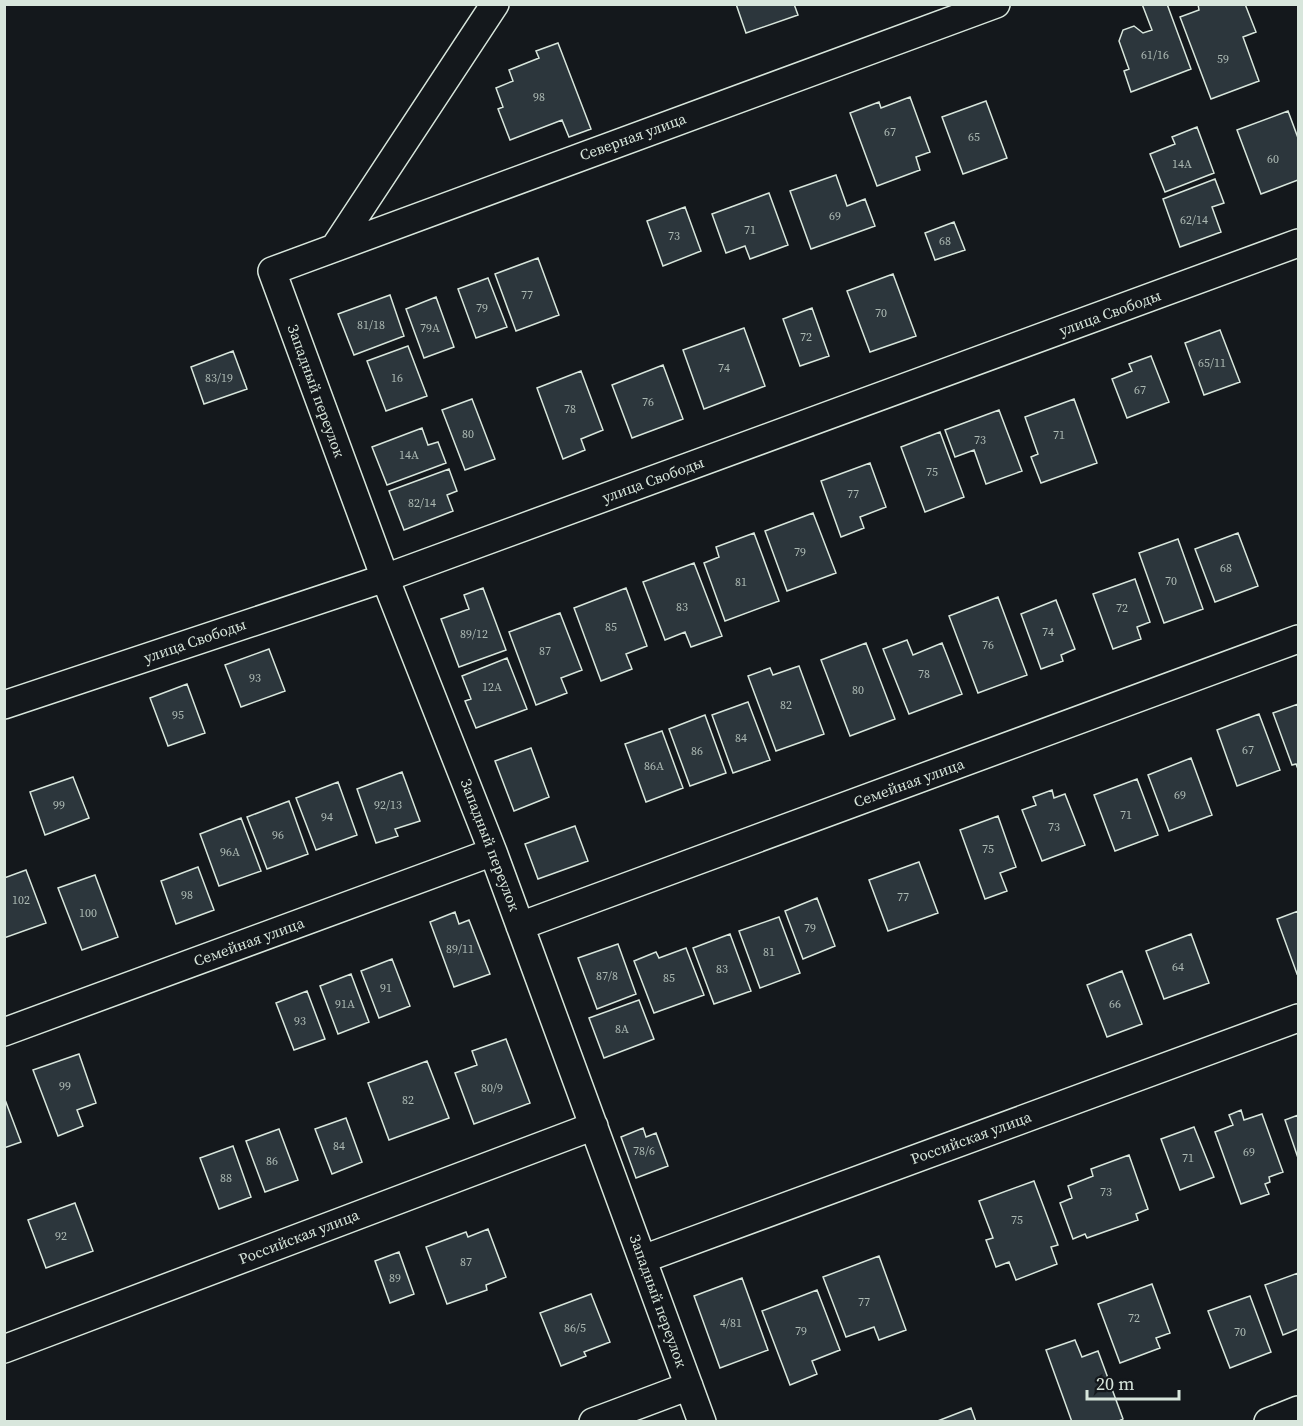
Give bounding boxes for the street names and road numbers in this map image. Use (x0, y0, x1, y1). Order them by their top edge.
street label: Северная улица (577, 107, 689, 166)
street label: улица Свободы (1056, 284, 1164, 341)
street label: Западный переулок (283, 321, 351, 461)
street label: улица Свободы (599, 451, 707, 508)
street label: улица Свободы (141, 613, 249, 668)
street label: Семейная улица (851, 753, 967, 812)
street label: Западный переулок (456, 776, 526, 915)
street label: Семейная улица (191, 912, 307, 971)
street label: Российская улица (907, 1106, 1035, 1169)
street label: Российская улица (236, 1204, 362, 1269)
street label: Западный переулок (625, 1231, 693, 1371)

